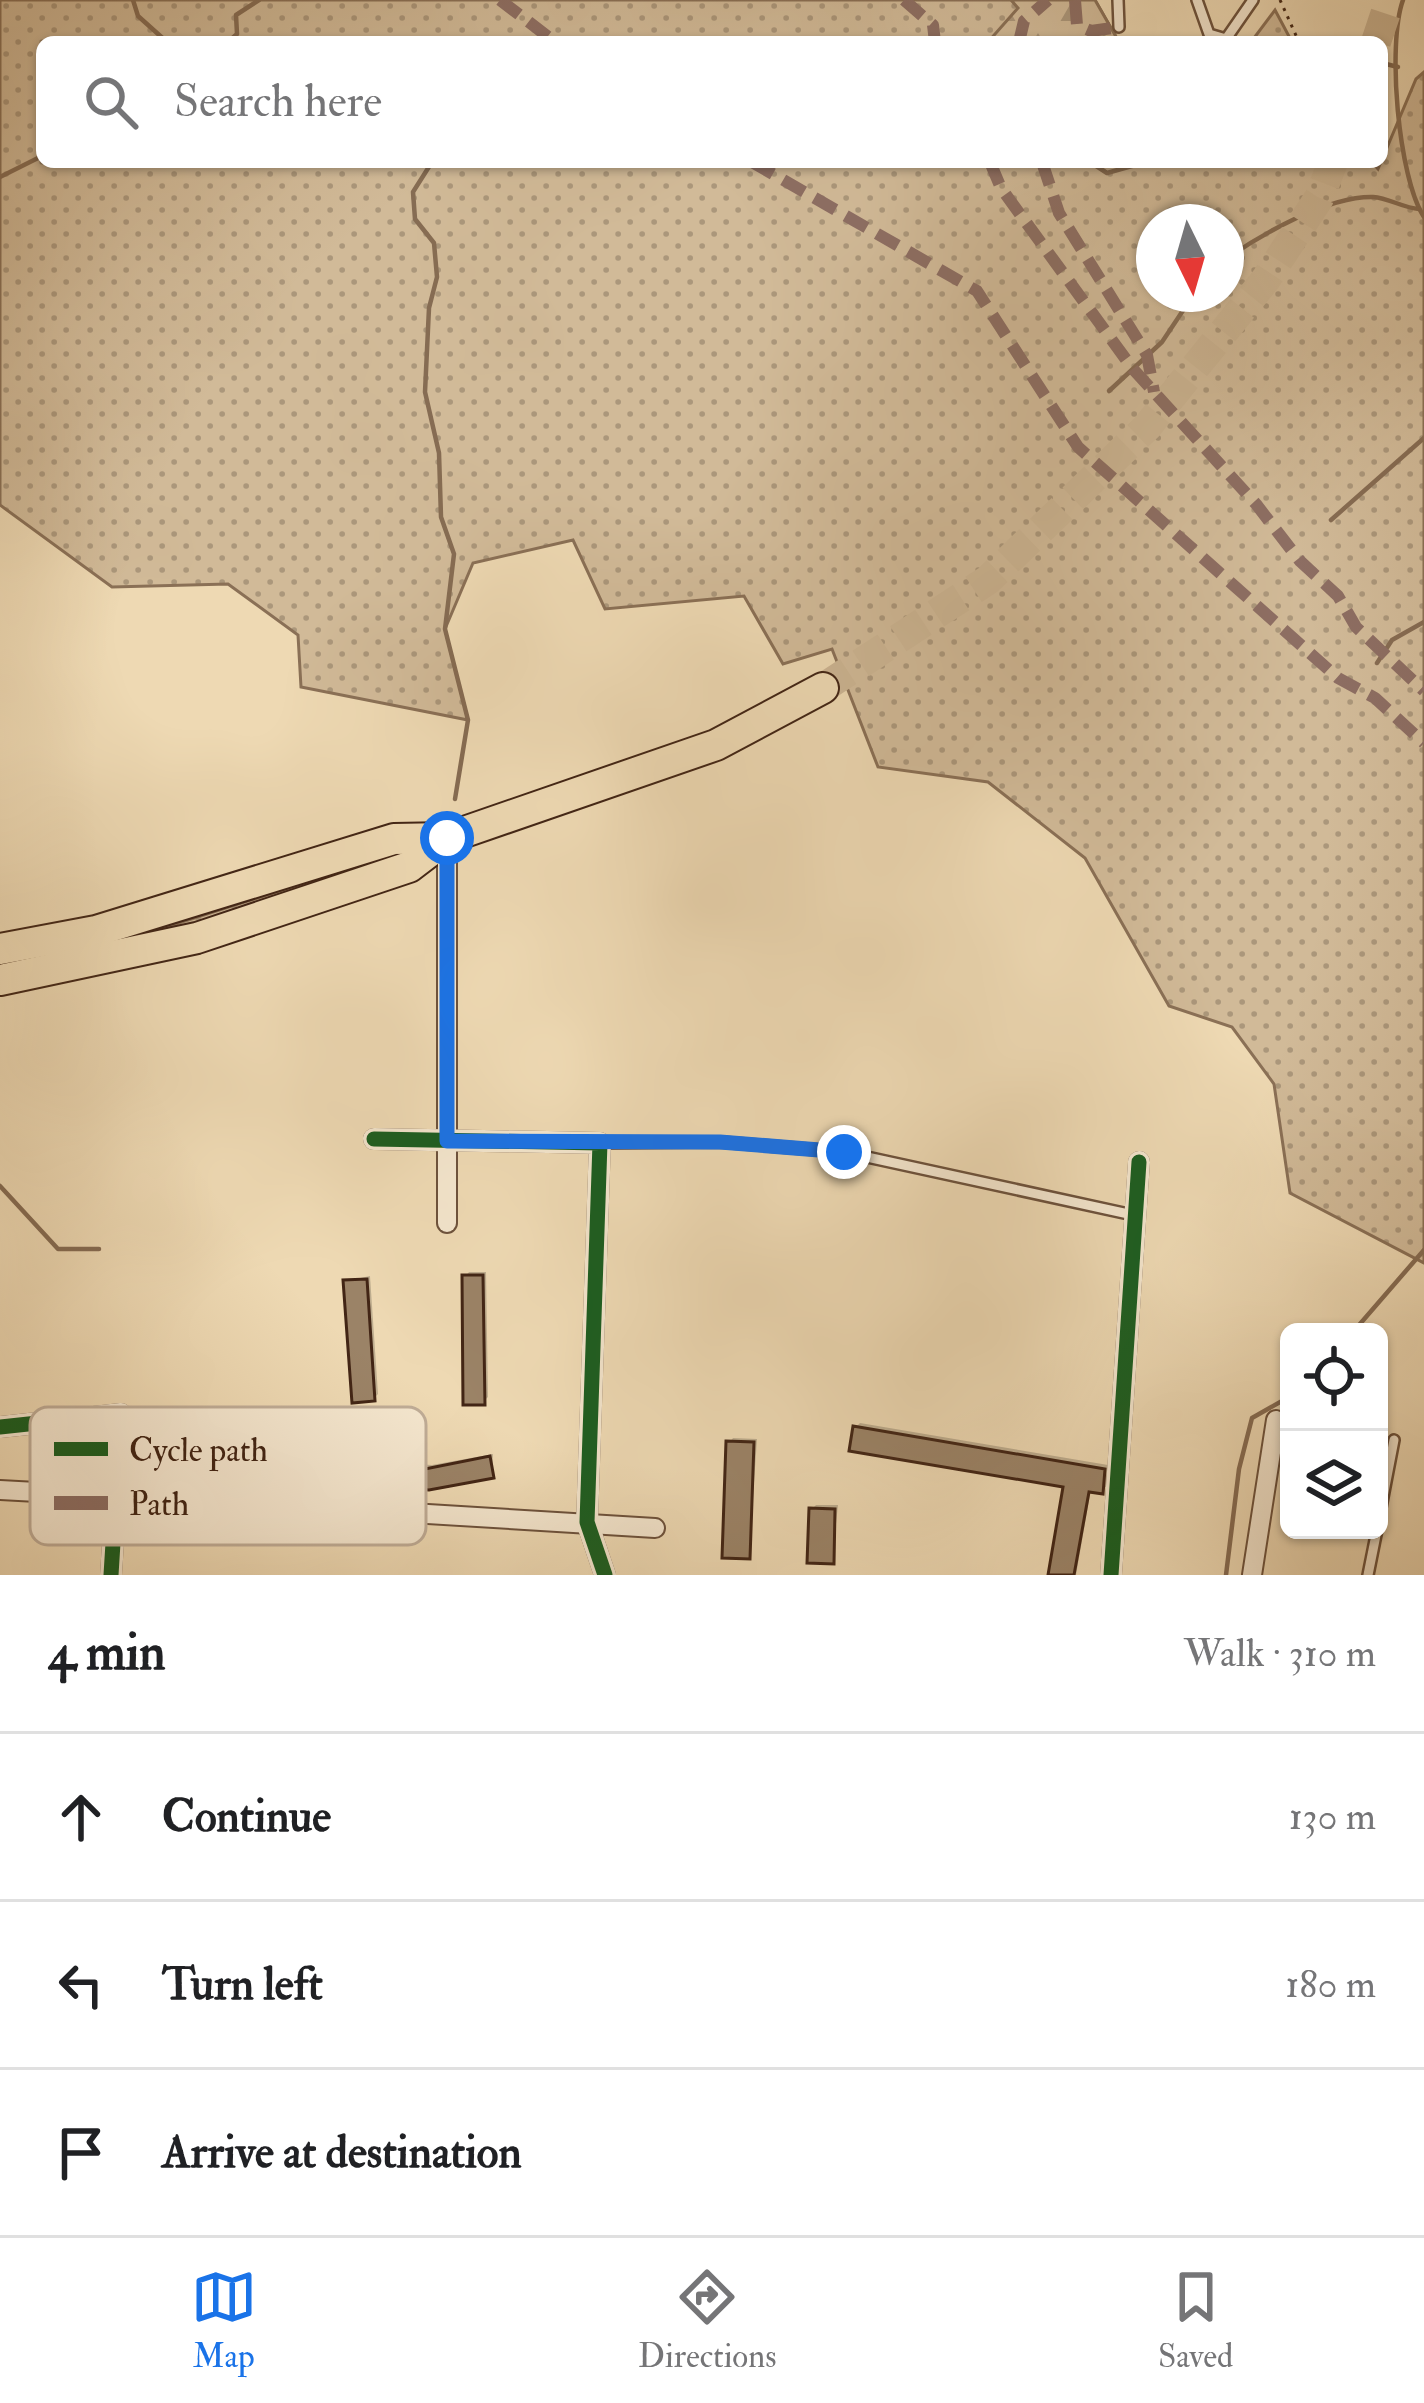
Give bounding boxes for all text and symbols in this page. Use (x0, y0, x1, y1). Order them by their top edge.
search box (36, 36, 1388, 168)
icon: search (78, 69, 144, 135)
text: Search here (174, 74, 382, 130)
north arrow (1136, 204, 1244, 312)
route start (420, 811, 474, 865)
route end (817, 1125, 871, 1179)
map controls (1280, 1323, 1388, 1539)
button: locate (1280, 1323, 1388, 1431)
legend (30, 1407, 426, 1545)
text: Cycle path (129, 1430, 268, 1472)
button: layers (1280, 1431, 1388, 1539)
text: Path (129, 1484, 189, 1525)
text: 4 min (48, 1621, 166, 1685)
text: Walk · 310 m (1184, 1629, 1376, 1678)
icon: ahead (48, 1784, 114, 1850)
text: Continue (162, 1789, 331, 1845)
text: 130 m (1289, 1792, 1376, 1841)
icon: left (48, 1952, 114, 2018)
text: Turn left (162, 1957, 323, 2013)
text: 180 m (1285, 1960, 1376, 2009)
icon: arrive (48, 2120, 114, 2186)
text: Arrive at destination (162, 2125, 522, 2181)
tab: Map (191, 2264, 257, 2377)
tab: Directions (638, 2264, 777, 2377)
tab: Saved (1158, 2264, 1233, 2377)

